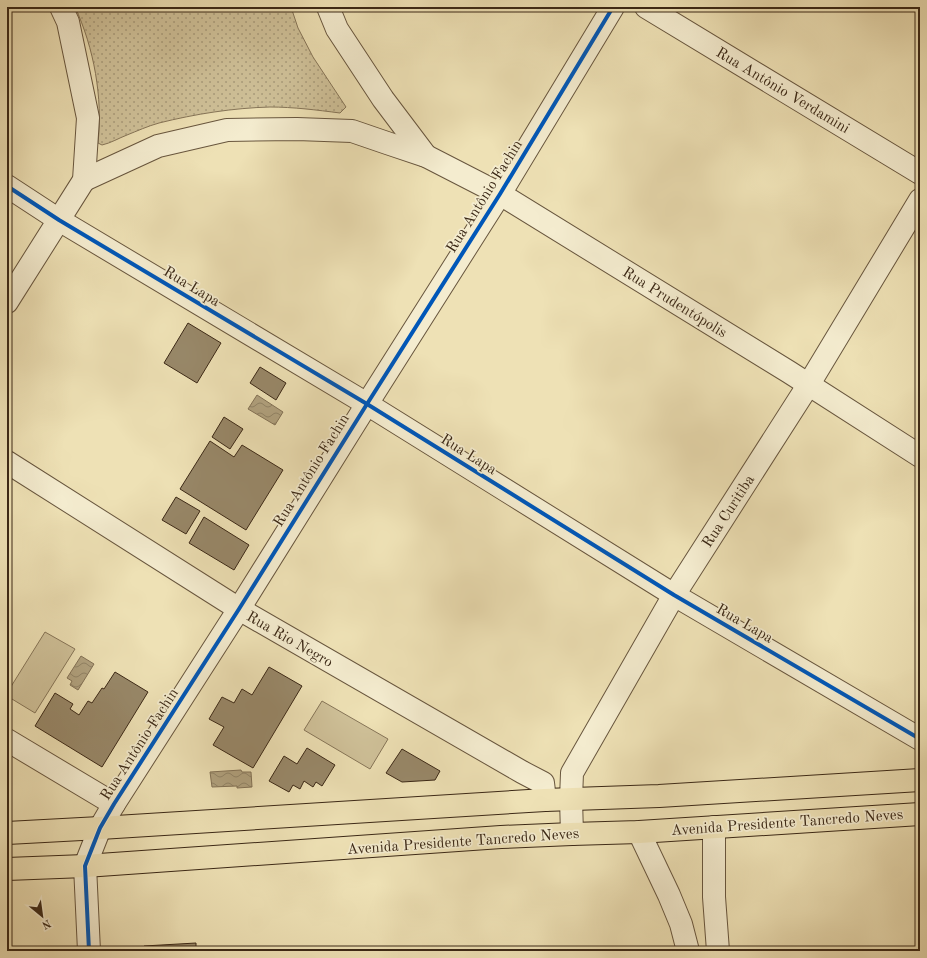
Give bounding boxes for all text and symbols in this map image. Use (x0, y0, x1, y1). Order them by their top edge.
street label: Rua Antônio Verdamini (713, 45, 852, 137)
street label: Rua Antônio Fachin (445, 138, 526, 256)
street label: Rua Lapa (160, 265, 223, 310)
street label: Rua Prudentópolis (619, 265, 729, 341)
street label: Rua Antônio Fachin (272, 412, 353, 530)
street label: Rua Lapa (438, 432, 499, 479)
street label: Rua Curitiba (700, 472, 758, 551)
street label: Rua Lapa (713, 602, 776, 647)
street label: Rua Rio Negro (244, 610, 335, 671)
street label: Rua Antônio Fachin (99, 686, 182, 803)
street label: Avenida Presidente Tancredo Neves (670, 808, 904, 839)
street label: Avenida Presidente Tancredo Neves (346, 827, 580, 858)
north arrow (22, 896, 62, 936)
text: N (39, 917, 52, 931)

